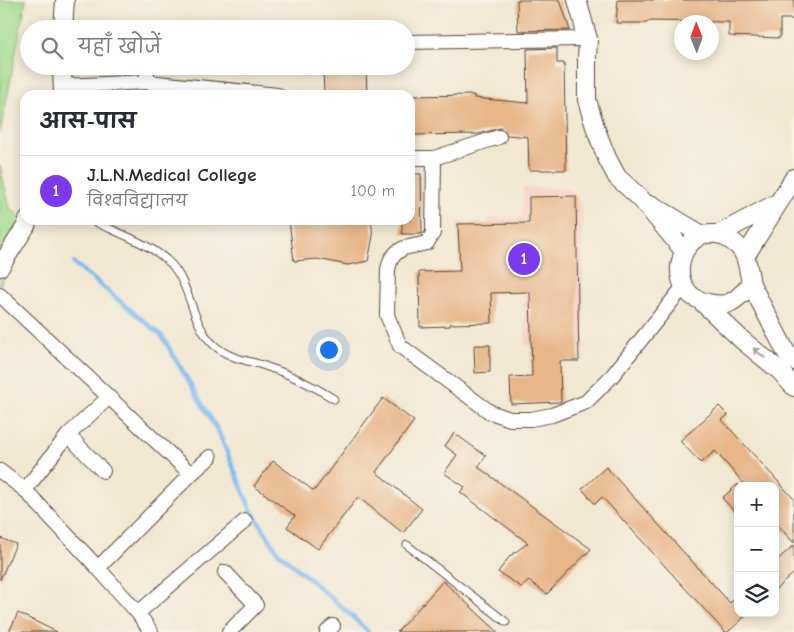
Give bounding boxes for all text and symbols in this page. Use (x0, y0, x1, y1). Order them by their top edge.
north arrow (674, 15, 719, 60)
search box (20, 20, 415, 75)
icon: search (38, 34, 66, 62)
text: यहाँ खोजें (78, 36, 161, 58)
text: आस-पास (40, 109, 136, 133)
text: J.L.N.Medical College (87, 164, 257, 186)
text: 1 (53, 182, 59, 200)
text: 100 m (351, 182, 395, 200)
text: विश्वविद्यालय (87, 192, 187, 210)
pin: 1 (508, 240, 540, 278)
your location (316, 337, 342, 363)
one-way arrow (752, 348, 765, 359)
map controls (734, 482, 779, 617)
button: + (734, 482, 779, 527)
button: − (734, 527, 779, 572)
button: layers (734, 572, 779, 617)

